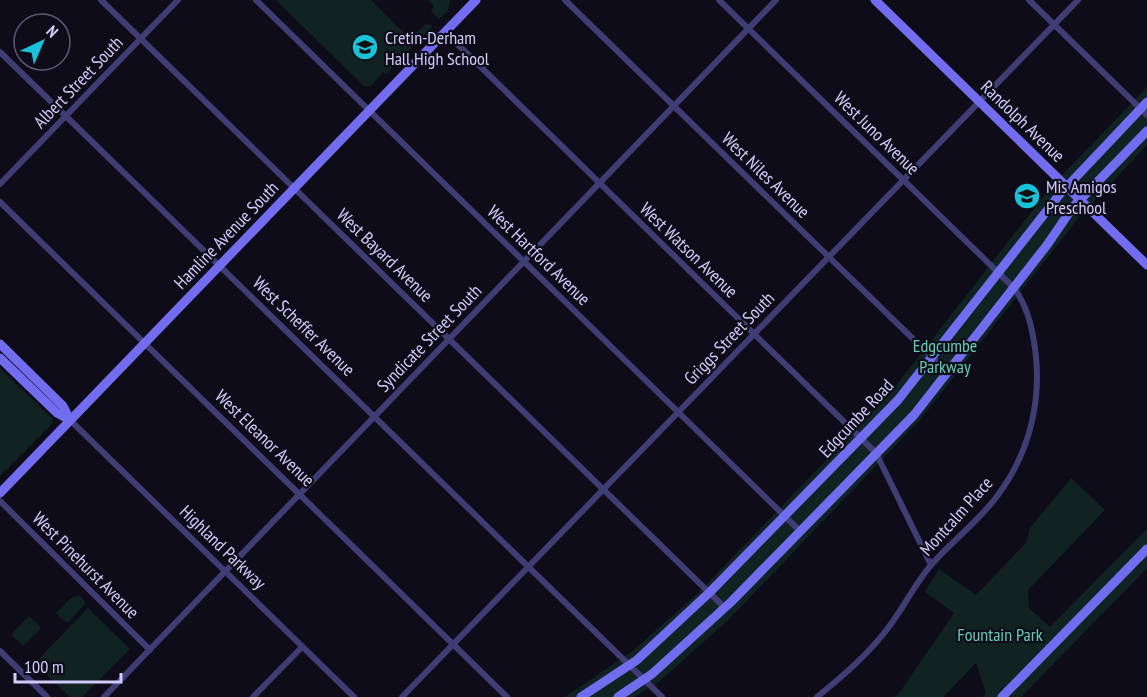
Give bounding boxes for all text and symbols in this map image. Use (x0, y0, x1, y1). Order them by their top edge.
north arrow (12, 12, 72, 72)
text: N (42, 21, 62, 41)
place label: Cretin-Derham Hall High School (385, 26, 490, 70)
street label: Albert Street South (28, 31, 128, 133)
school or university icon: Cretin-Derham Hall High School (350, 32, 380, 62)
street label: Randolph Avenue (976, 75, 1070, 167)
street label: West Juno Avenue (829, 86, 925, 180)
street label: West Niles Avenue (717, 127, 815, 223)
place label: Mis Amigos Preschool (1046, 175, 1117, 219)
street label: Hamline Avenue South (169, 176, 283, 294)
school or university icon: Mis Amigos Preschool (1012, 181, 1042, 211)
street label: West Watson Avenue (635, 197, 743, 303)
street label: West Hartford Avenue (483, 200, 595, 310)
street label: West Bayard Avenue (332, 203, 438, 307)
street label: West Scheffer Avenue (248, 271, 360, 381)
street label: Syndicate Street South (372, 279, 486, 397)
street label: Griggs Street South (679, 287, 779, 389)
park label: Edgcumbe Parkway (913, 334, 977, 378)
street label: Edgcumbe Road (814, 374, 898, 462)
street label: West Eleanor Avenue (210, 385, 320, 491)
street label: Montcalm Place (915, 472, 997, 560)
street label: Highland Parkway (175, 500, 271, 594)
street label: West Pinehurst Avenue (28, 507, 144, 623)
park label: Fountain Park (957, 623, 1043, 646)
scale bar (15, 646, 122, 684)
text: 100 m (24, 655, 64, 678)

